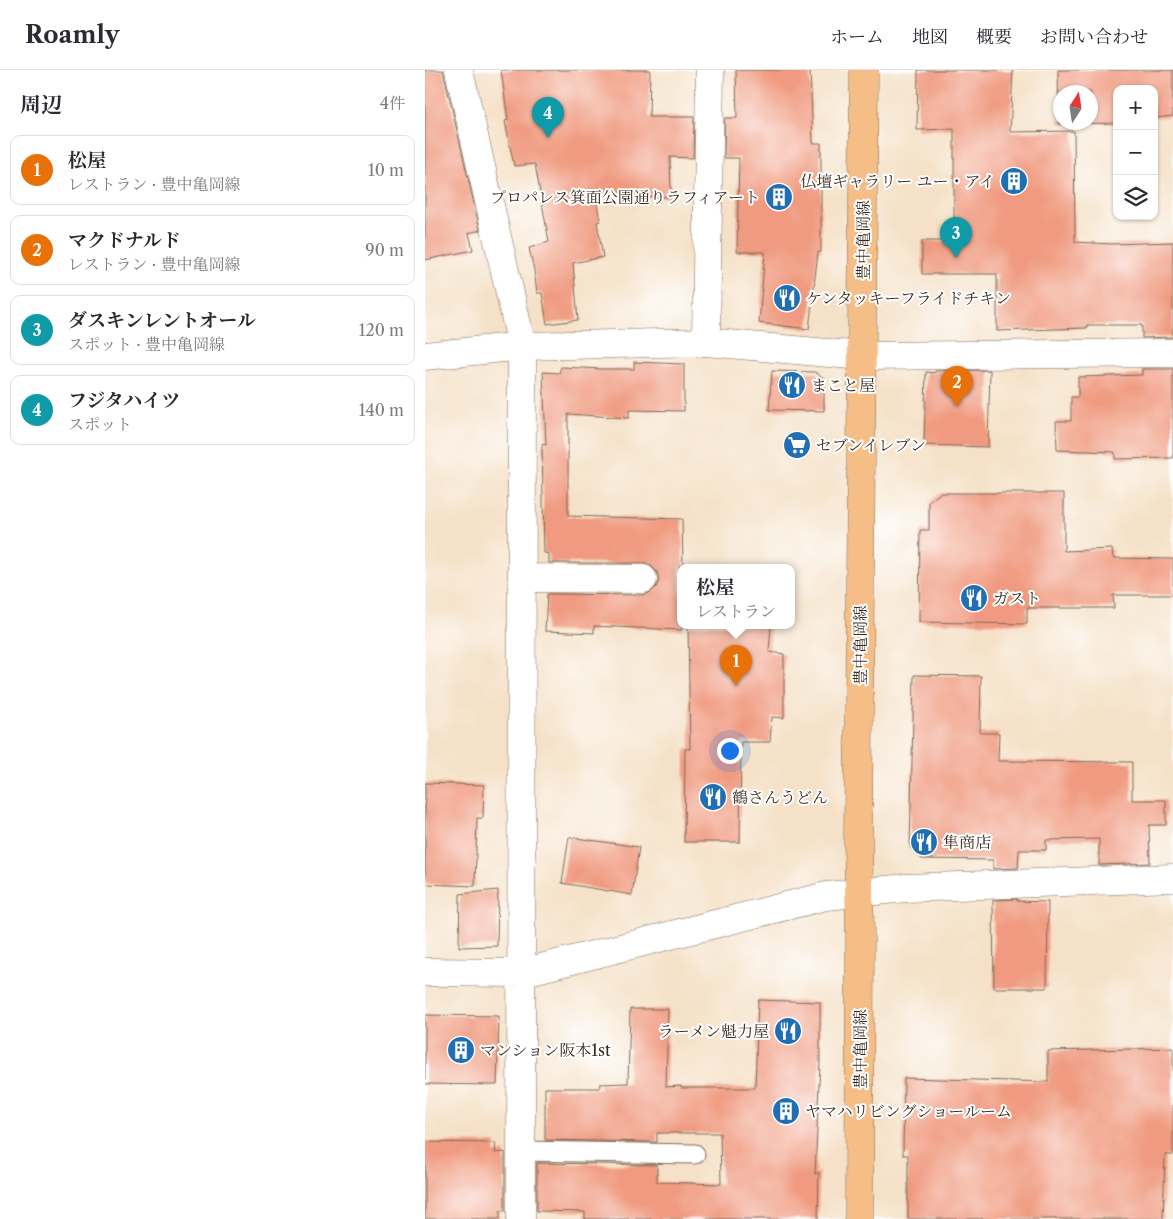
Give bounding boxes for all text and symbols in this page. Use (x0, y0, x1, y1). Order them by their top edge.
text: Roamly (25, 20, 119, 49)
text: ホーム (830, 26, 884, 48)
text: 地図 (912, 26, 948, 48)
text: 概要 (976, 26, 1012, 48)
text: お問い合わせ (1040, 26, 1148, 48)
north arrow (1053, 85, 1098, 130)
map controls (1113, 85, 1158, 220)
button: + (1113, 85, 1158, 130)
text: 周辺 (20, 92, 62, 117)
text: 4件 (380, 93, 405, 113)
pin: 4 (532, 97, 564, 138)
button: − (1113, 130, 1158, 175)
text: 松屋 (68, 149, 106, 172)
text: 1 (33, 160, 41, 180)
text: 10 m (368, 160, 404, 180)
building icon: 仏壇ギャラリー ユー・アイ (999, 166, 1029, 196)
place label: 仏壇ギャラリー ユー・アイ (800, 171, 995, 191)
text: レストラン · 豊中亀岡線 (68, 174, 241, 194)
button: layers (1113, 175, 1158, 220)
building icon: プロパレス箕面公園通りラフィアート (764, 182, 794, 212)
place label: プロパレス箕面公園通りラフィアート (490, 187, 760, 207)
street label: 豊中亀岡線 (853, 200, 873, 280)
pin: 3 (940, 217, 972, 258)
text: マクドナルド (68, 229, 181, 252)
text: 2 (32, 240, 42, 260)
text: 90 m (365, 240, 404, 260)
text: レストラン · 豊中亀岡線 (68, 254, 241, 274)
restaurant icon: ケンタッキーフライドチキン (772, 283, 802, 313)
place label: ケンタッキーフライドチキン (806, 288, 1011, 308)
text: ダスキンレントオール (68, 309, 256, 332)
text: 3 (32, 320, 42, 340)
text: 120 m (359, 320, 404, 340)
text: スポット · 豊中亀岡線 (68, 334, 225, 354)
pin: 2 (941, 366, 973, 407)
restaurant icon: まこと屋 (777, 370, 807, 400)
place label: まこと屋 (811, 375, 875, 395)
text: フジタハイツ (68, 389, 180, 412)
text: 4 (32, 400, 42, 420)
text: 140 m (359, 400, 404, 420)
text: スポット (68, 414, 132, 434)
supermarket icon: セブンイレブン (782, 430, 812, 460)
place label: セブンイレブン (816, 435, 926, 455)
popup (677, 564, 795, 629)
text: 松屋 (696, 576, 734, 599)
restaurant icon: ガスト (959, 583, 989, 613)
place label: ガスト (993, 588, 1041, 608)
text: レストラン (696, 601, 776, 621)
street label: 豊中亀岡線 (850, 605, 870, 685)
pin: 1 (720, 645, 752, 686)
your location (717, 738, 743, 764)
restaurant icon: 鶴さんうどん (698, 782, 728, 812)
place label: 鶴さんうどん (732, 787, 828, 807)
restaurant icon: 隼商店 (909, 827, 939, 857)
place label: 隼商店 (943, 832, 991, 852)
street label: 豊中亀岡線 (850, 1009, 870, 1089)
restaurant icon: ラーメン魁力屋 (773, 1016, 803, 1046)
place label: ラーメン魁力屋 (658, 1021, 769, 1041)
building icon: マンション阪本1st (446, 1035, 476, 1065)
place label: マンション阪本1st (480, 1040, 611, 1060)
building icon: ヤマハリビングショールーム (771, 1096, 801, 1126)
place label: ヤマハリビングショールーム (805, 1101, 1012, 1121)

